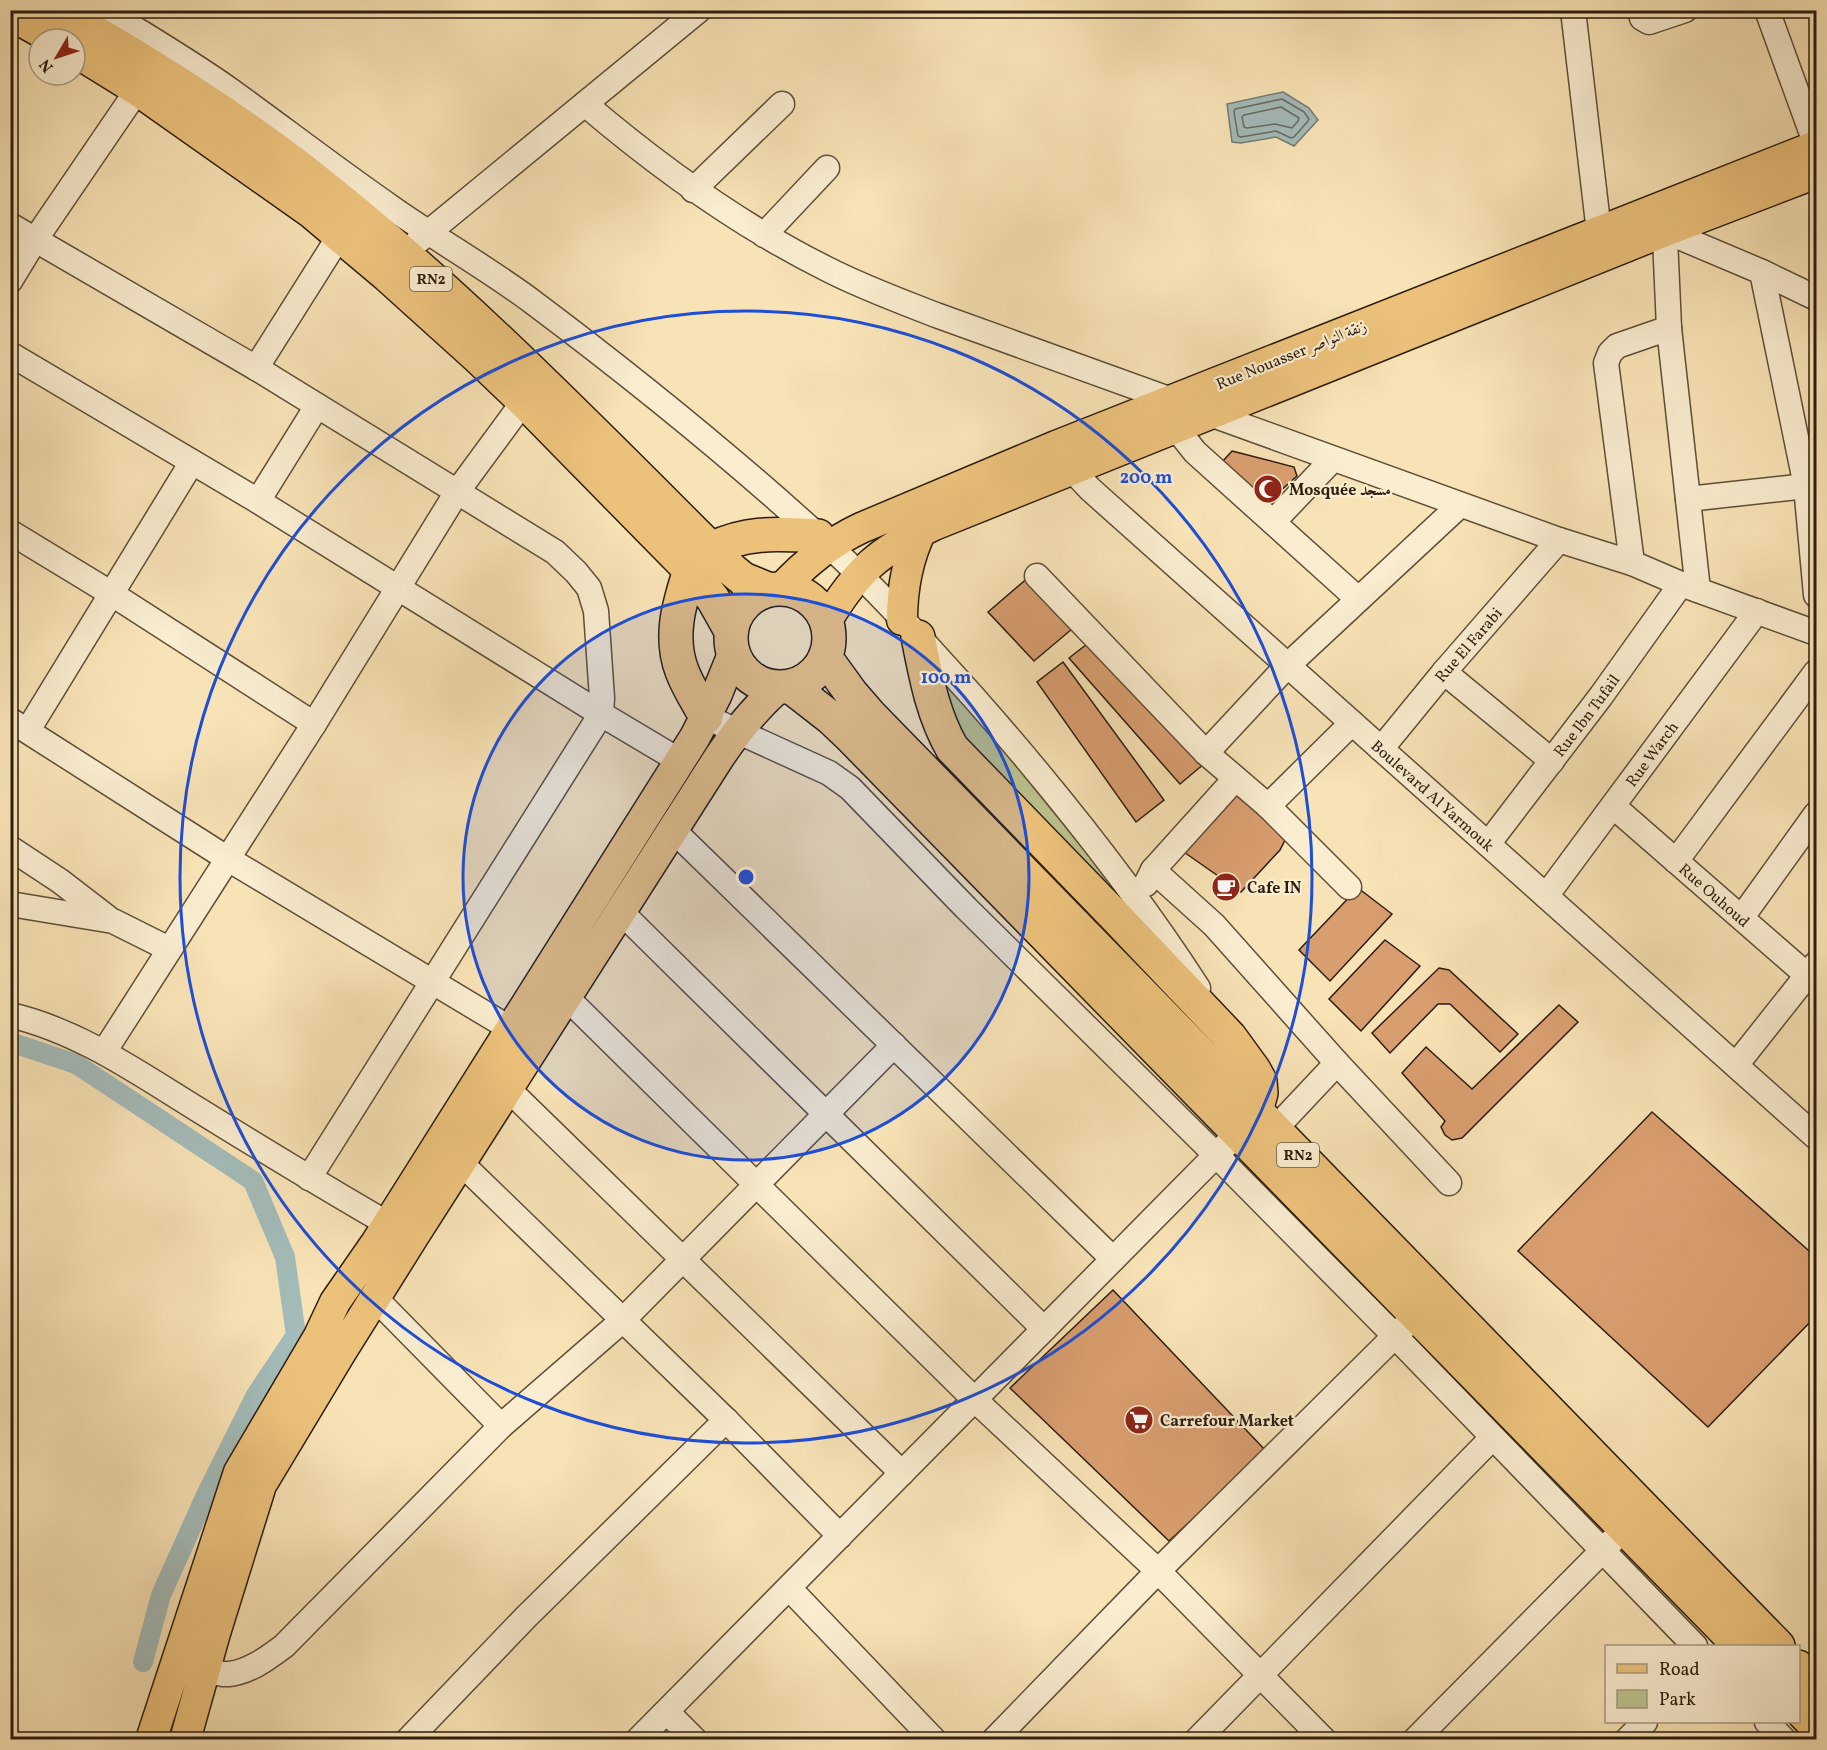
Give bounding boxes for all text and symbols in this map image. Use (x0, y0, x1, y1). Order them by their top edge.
north arrow (27, 27, 87, 87)
text: N (34, 53, 59, 77)
road number: RN2 (410, 267, 452, 291)
street label: Rue Nouasser زنقة النواصر (1213, 316, 1370, 396)
text: 200 m (1120, 466, 1172, 491)
mosque icon: Mosquée مسجد (1252, 473, 1284, 505)
place label: Mosquée مسجد (1289, 480, 1391, 502)
street label: Rue El Farabi (1431, 603, 1508, 688)
text: 100 m (921, 666, 971, 691)
street label: Rue Ibn Tufail (1549, 670, 1626, 762)
street label: Rue Warch (1621, 718, 1684, 792)
street label: Boulevard Al Yarmouk (1365, 736, 1498, 858)
street label: Rue Ouhoud (1673, 859, 1754, 933)
centre of rings (736, 867, 756, 887)
cafe icon: Cafe IN (1210, 871, 1242, 903)
place label: Cafe IN (1247, 878, 1302, 900)
road number: RN2 (1277, 1143, 1319, 1167)
supermarket icon: Carrefour Market (1123, 1404, 1155, 1436)
place label: Carrefour Market (1160, 1411, 1294, 1433)
legend (1605, 1645, 1800, 1723)
text: Road (1659, 1658, 1700, 1683)
text: Park (1659, 1688, 1696, 1713)

